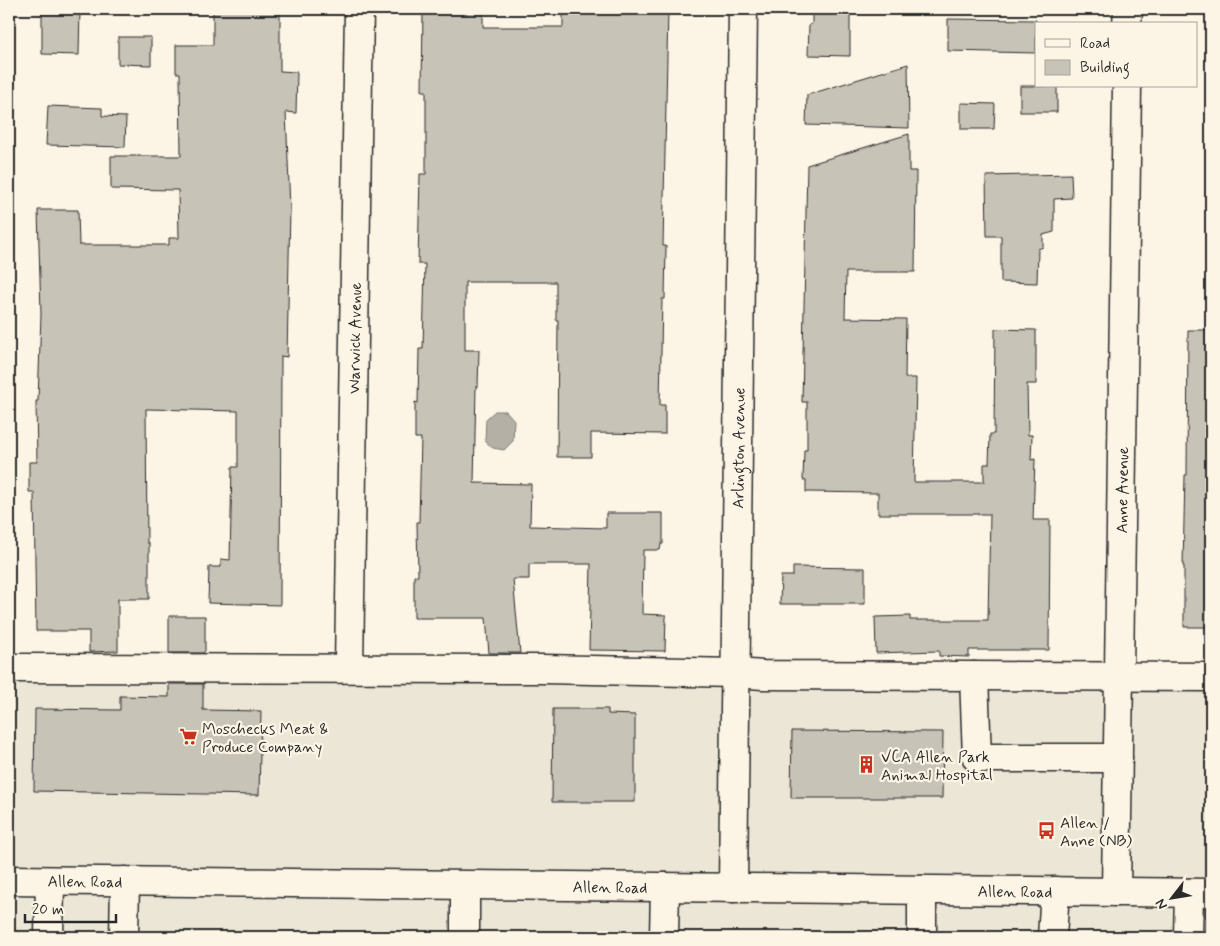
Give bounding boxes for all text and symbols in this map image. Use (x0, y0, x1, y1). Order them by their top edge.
legend (1035, 22, 1198, 88)
text: Road (1080, 34, 1110, 54)
text: Building (1080, 58, 1130, 79)
street label: Warwick Avenue (344, 282, 367, 394)
street label: Arlington Avenue (728, 387, 751, 509)
street label: Anne Avenue (1112, 446, 1134, 534)
place label: Moschecks Meat & Produce Company (202, 719, 328, 758)
supermarket icon: Moschecks Meat & Produce Company (178, 727, 198, 747)
place label: VCA Allen Park Animal Hospital (881, 747, 993, 786)
building icon: VCA Allen Park Animal Hospital (857, 755, 877, 775)
place label: Allen / Anne (NB) (1060, 813, 1132, 852)
bus stop icon: Allen / Anne (NB) (1036, 821, 1056, 841)
street label: Allen Road (48, 871, 122, 893)
north arrow (1148, 874, 1198, 924)
street label: Allen Road (572, 877, 647, 899)
street label: Allen Road (977, 881, 1052, 903)
scale bar (25, 891, 116, 923)
text: N (1152, 896, 1172, 913)
text: 20 m (32, 900, 64, 920)

